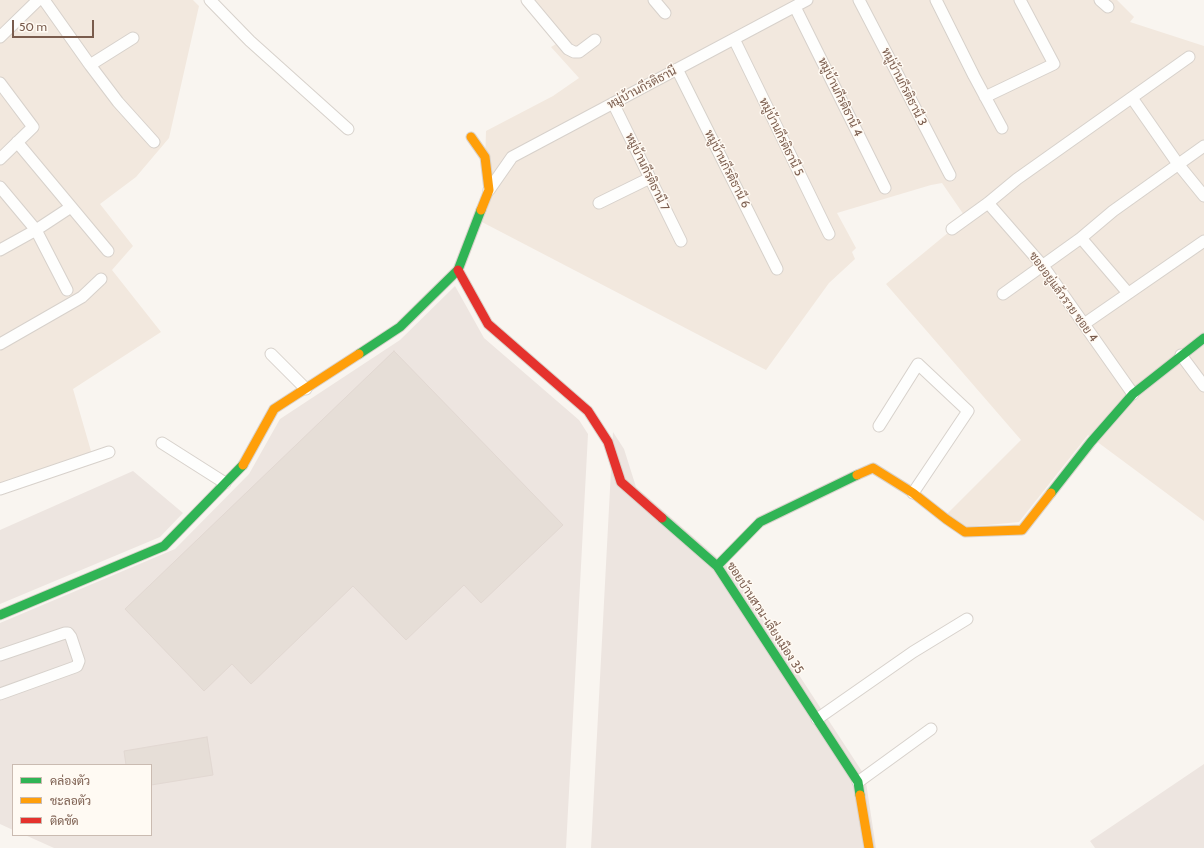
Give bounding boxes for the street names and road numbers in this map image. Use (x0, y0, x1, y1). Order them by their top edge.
street label: หมู่บ้านกีรติธานี 3 (878, 46, 930, 128)
street label: หมู่บ้านกีรติธานี 4 (815, 55, 865, 139)
street label: หมู่บ้านกีรติธานี (605, 64, 679, 112)
street label: หมู่บ้านกีรติธานี 5 (756, 95, 806, 179)
street label: หมู่บ้านกีรติธานี 6 (701, 128, 753, 210)
street label: หมู่บ้านกีรติธานี 7 (622, 131, 672, 213)
street label: ซอยอยู่แล้วรวย ซอย 4 (1026, 249, 1100, 345)
street label: ซอยบ้านสวน-เลี่ยงเมือง 35 (723, 559, 807, 677)

